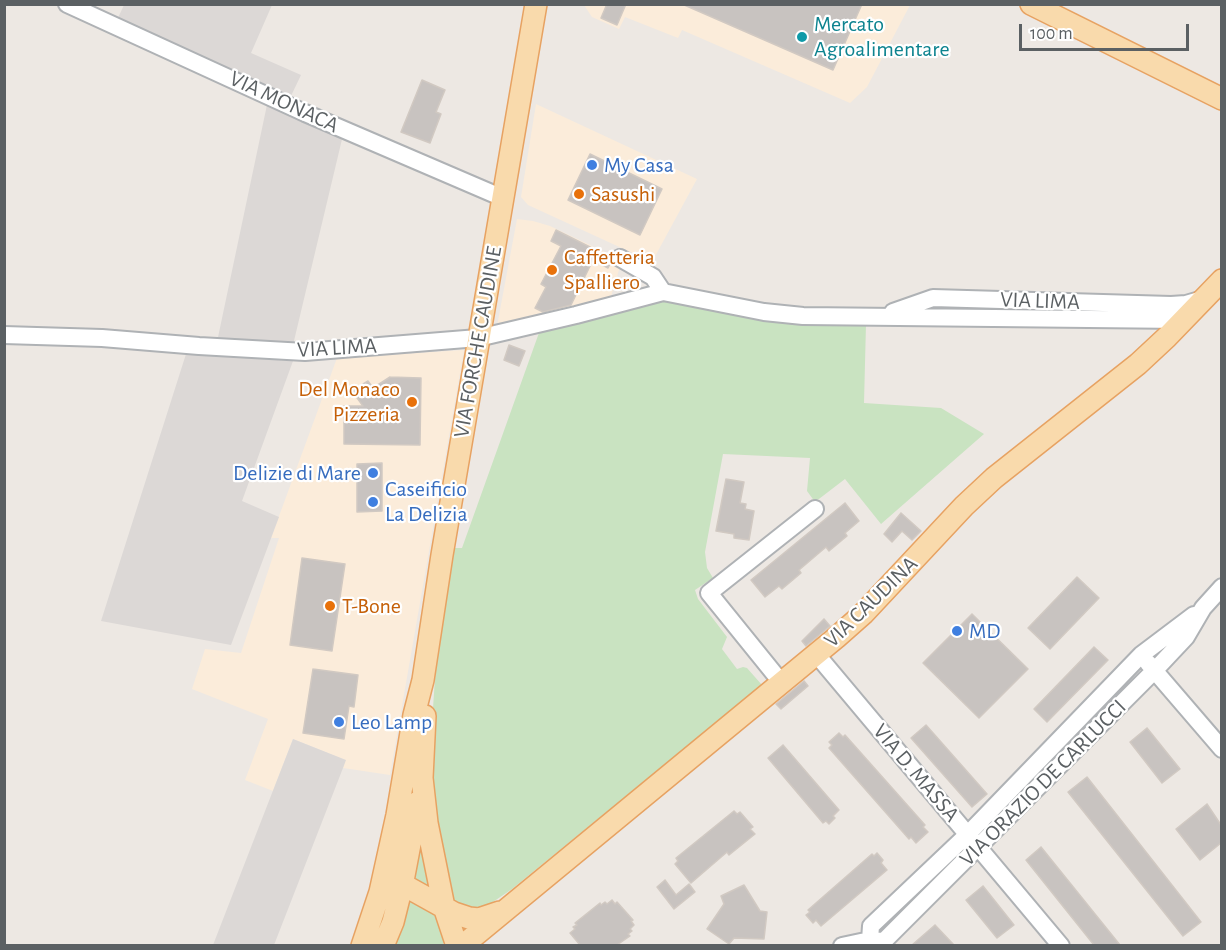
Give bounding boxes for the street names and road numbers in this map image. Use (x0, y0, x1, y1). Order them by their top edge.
street label: VIA MONACA (225, 65, 343, 139)
street label: VIA FORCHE CAUDINE (448, 244, 508, 440)
street label: VIA LIMA (1000, 286, 1080, 316)
street label: VIA LIMA (296, 333, 378, 363)
street label: VIA CAUDINA (819, 551, 923, 653)
street label: VIA ORAZIO DE CARLUCCI (954, 694, 1132, 872)
street label: VIA D. MASSA (867, 719, 965, 827)

